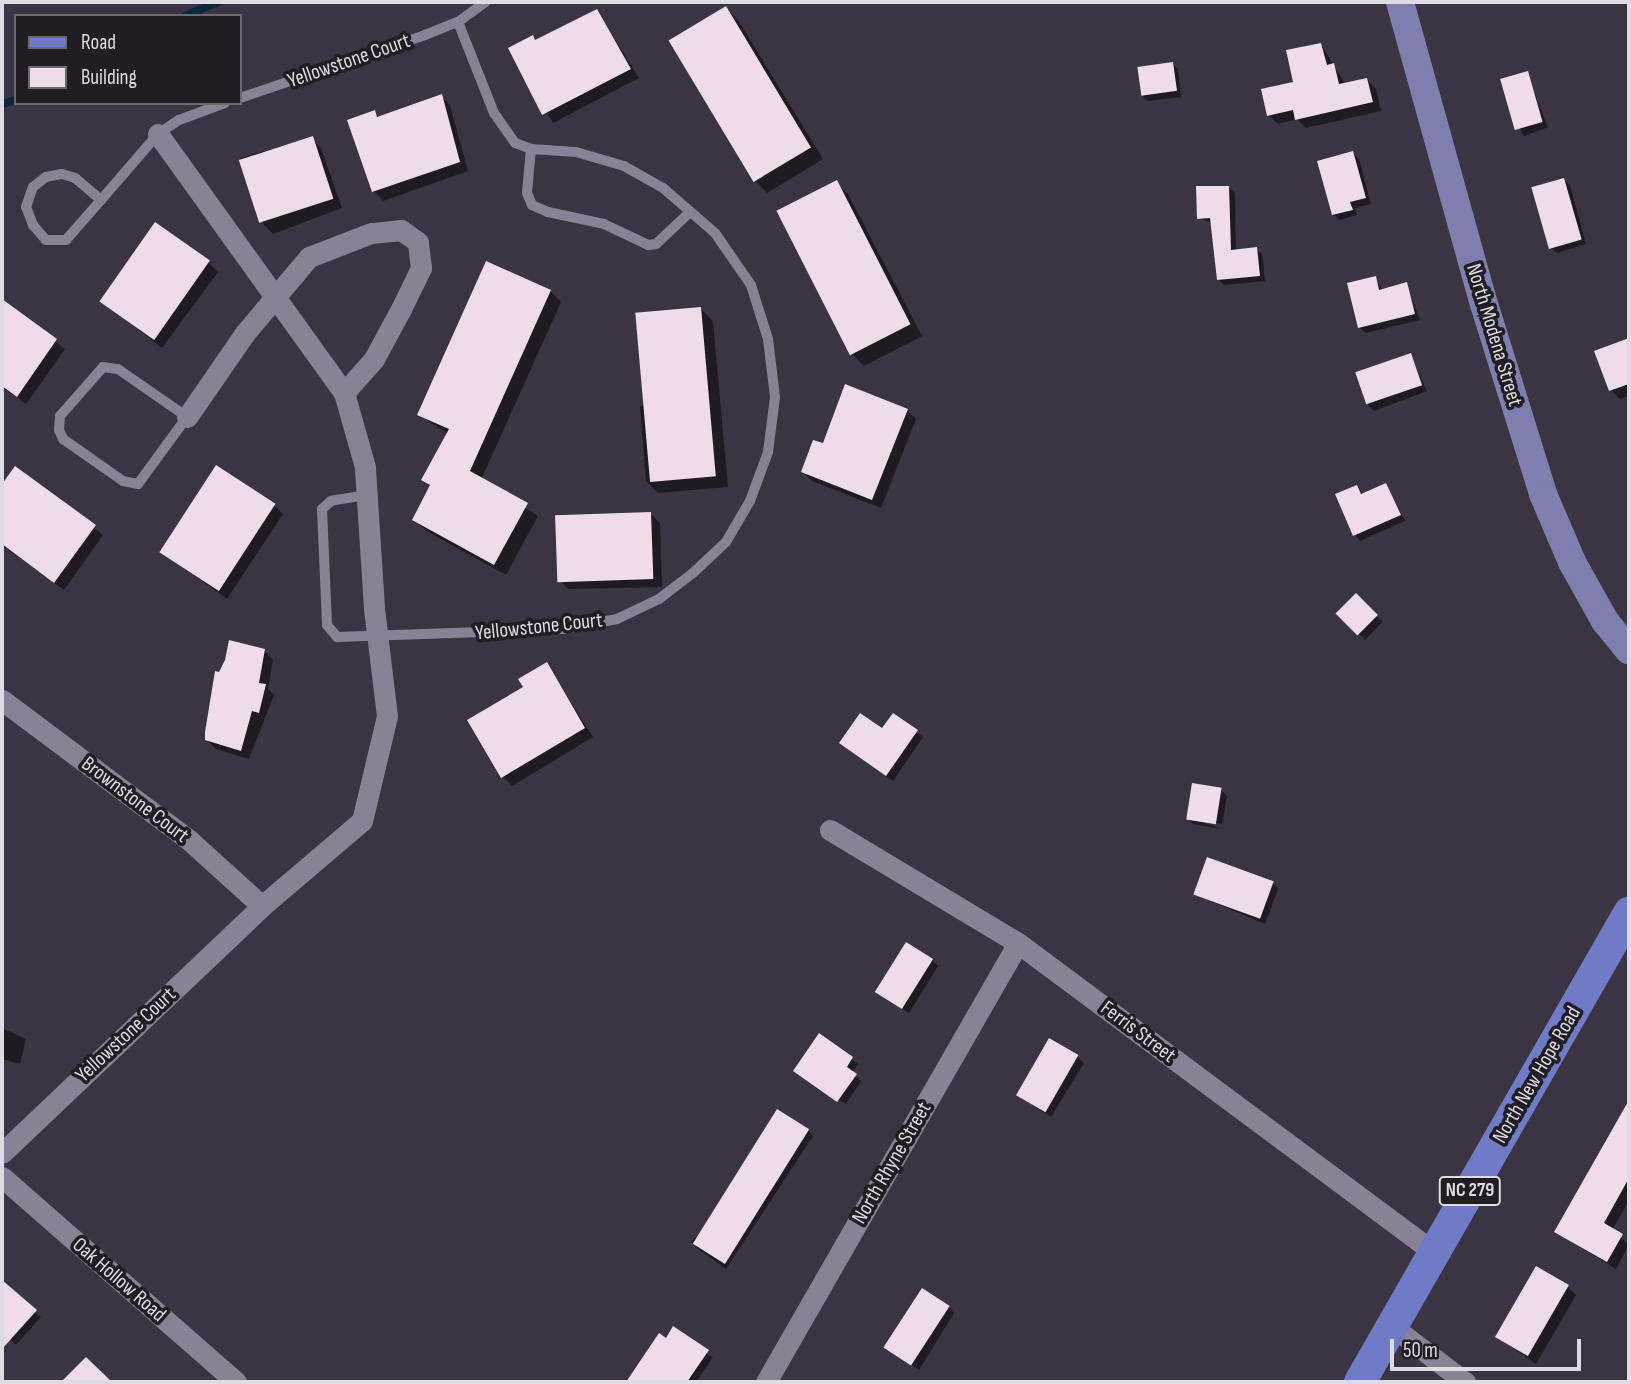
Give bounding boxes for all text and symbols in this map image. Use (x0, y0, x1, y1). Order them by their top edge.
legend (14, 14, 242, 105)
street label: Yellowstone Court (284, 28, 414, 94)
text: Road (81, 30, 116, 55)
text: Building (81, 65, 137, 90)
street label: North Modena Street (1460, 261, 1528, 409)
street label: Yellowstone Court (474, 608, 604, 646)
street label: Brownstone Court (76, 751, 194, 849)
street label: Yellowstone Court (71, 982, 181, 1088)
street label: Ferris Street (1096, 996, 1180, 1068)
street label: North New Hope Road (1488, 1002, 1586, 1148)
street label: North Rhyne Street (847, 1098, 937, 1228)
road number: NC 279 (1438, 1176, 1502, 1206)
street label: Oak Hollow Road (67, 1233, 171, 1327)
scale bar (1393, 1324, 1584, 1368)
text: 50 m (1403, 1338, 1438, 1363)

